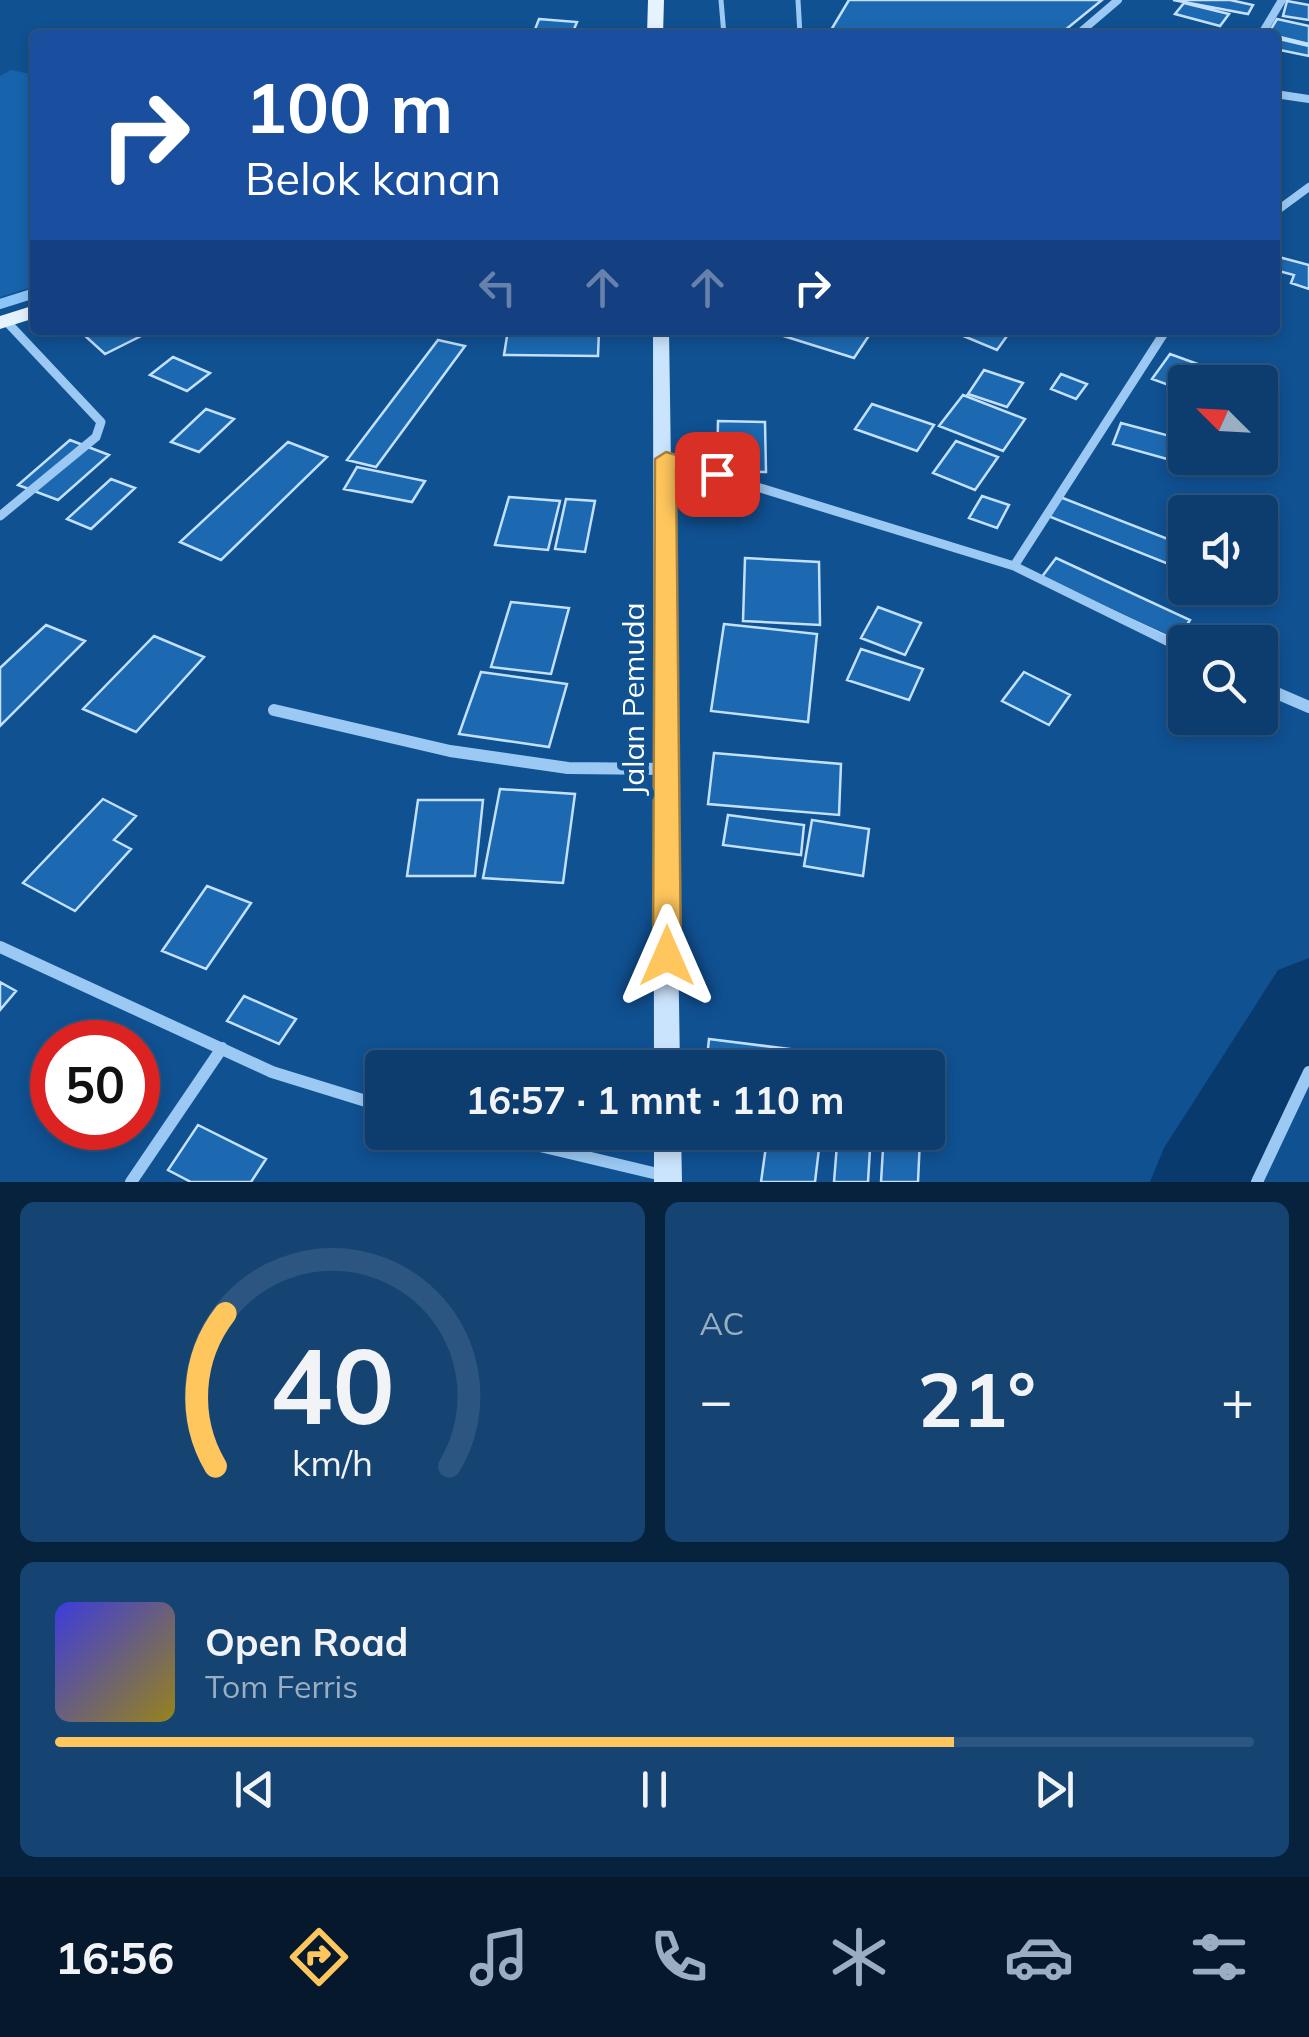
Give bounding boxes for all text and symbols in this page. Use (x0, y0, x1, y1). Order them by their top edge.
text: 100 m (245, 63, 453, 151)
icon: right (80, 70, 210, 200)
text: Belok kanan (245, 150, 501, 206)
icon: left (470, 260, 525, 315)
icon: ahead (575, 260, 630, 315)
icon: ahead (680, 260, 735, 315)
icon: right (785, 260, 840, 315)
north arrow (1168, 365, 1278, 475)
map controls (1168, 365, 1278, 735)
pin (675, 432, 760, 517)
icon: arrive (690, 447, 745, 502)
button: sound (1168, 495, 1278, 605)
street label: Jalan Pemuda (614, 602, 652, 796)
button: search (1168, 625, 1278, 735)
position arrow (615, 904, 719, 1008)
speed limit sign: 50 (30, 1020, 160, 1150)
text: 16:57 · 1 mnt · 110 m (465, 1076, 845, 1124)
text: AC (700, 1303, 745, 1343)
text: 40 (270, 1319, 395, 1450)
text: 21° (918, 1352, 1036, 1446)
text: − (700, 1365, 733, 1434)
text: + (1221, 1365, 1254, 1434)
text: km/h (292, 1440, 373, 1485)
text: Open Road (205, 1618, 408, 1666)
text: Tom Ferris (205, 1666, 358, 1706)
icon: previous (227, 1762, 282, 1817)
icon: pause (627, 1762, 682, 1817)
icon: next (1027, 1762, 1082, 1817)
icon: directions (284, 1922, 354, 1992)
icon: music (464, 1922, 534, 1992)
icon: phone (644, 1922, 714, 1992)
icon: climate (824, 1922, 894, 1992)
icon: car (1004, 1922, 1074, 1992)
icon: filters (1184, 1922, 1254, 1992)
text: 16:56 (55, 1929, 174, 1985)

